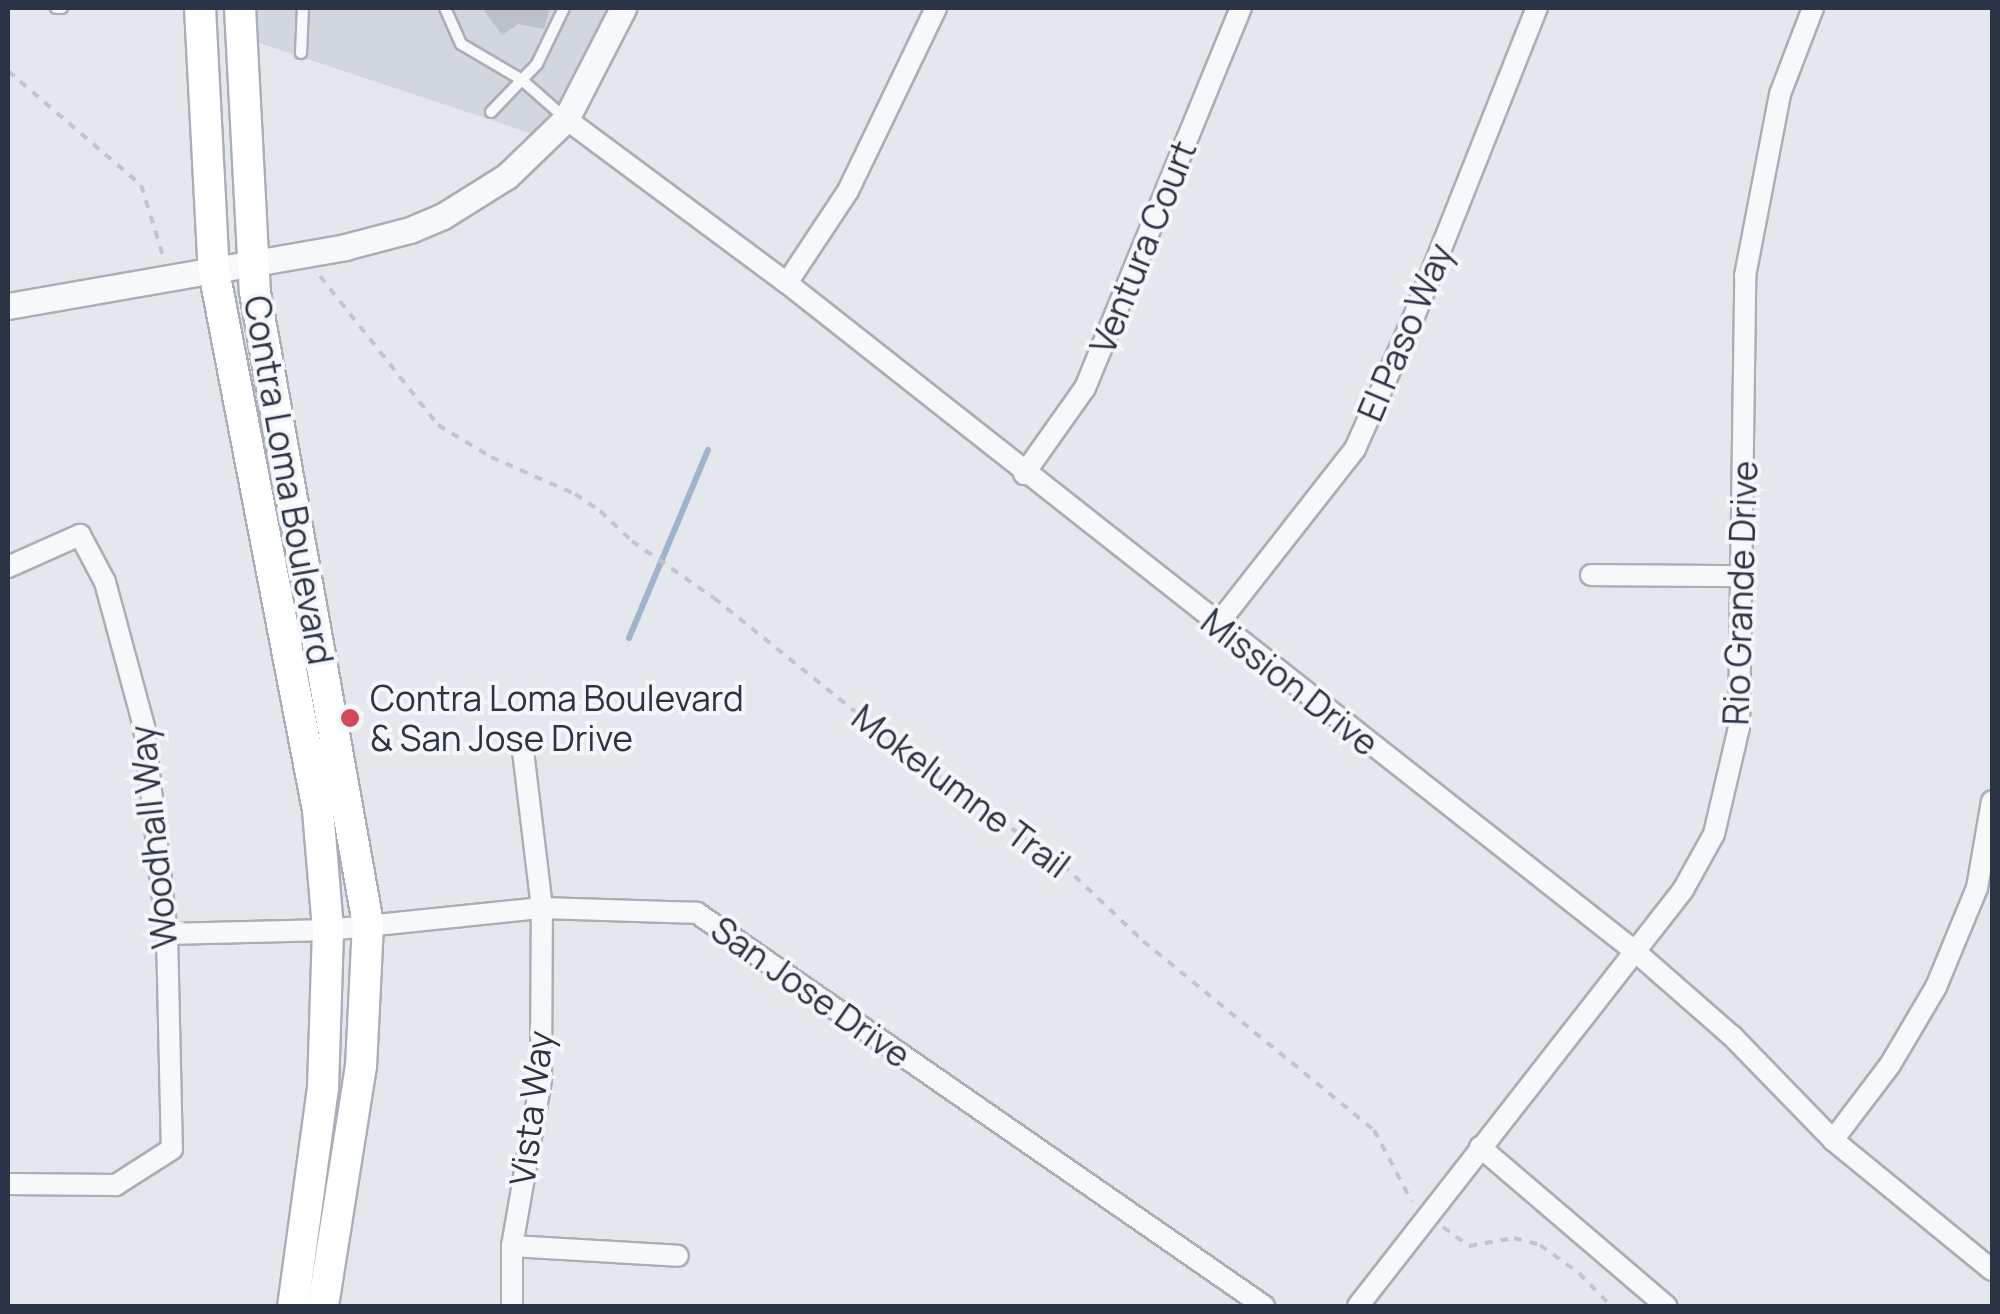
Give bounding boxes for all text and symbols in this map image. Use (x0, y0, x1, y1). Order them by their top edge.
street label: Ventura Court (1081, 134, 1205, 360)
street label: El Paso Way (1349, 237, 1461, 427)
street label: Contra Loma Boulevard (236, 292, 342, 668)
street label: Rio Grande Drive (1714, 460, 1766, 726)
street label: Mission Drive (1193, 600, 1387, 764)
place label: Contra Loma Boulevard & San Jose Drive (370, 677, 744, 759)
street label: Mokelumne Trail (844, 696, 1078, 886)
marker: Contra Loma Boulevard & San Jose Drive (339, 707, 361, 729)
street label: Woodhall Way (120, 723, 186, 951)
street label: San Jose Drive (703, 908, 919, 1076)
street label: Vista Way (501, 1028, 561, 1188)

